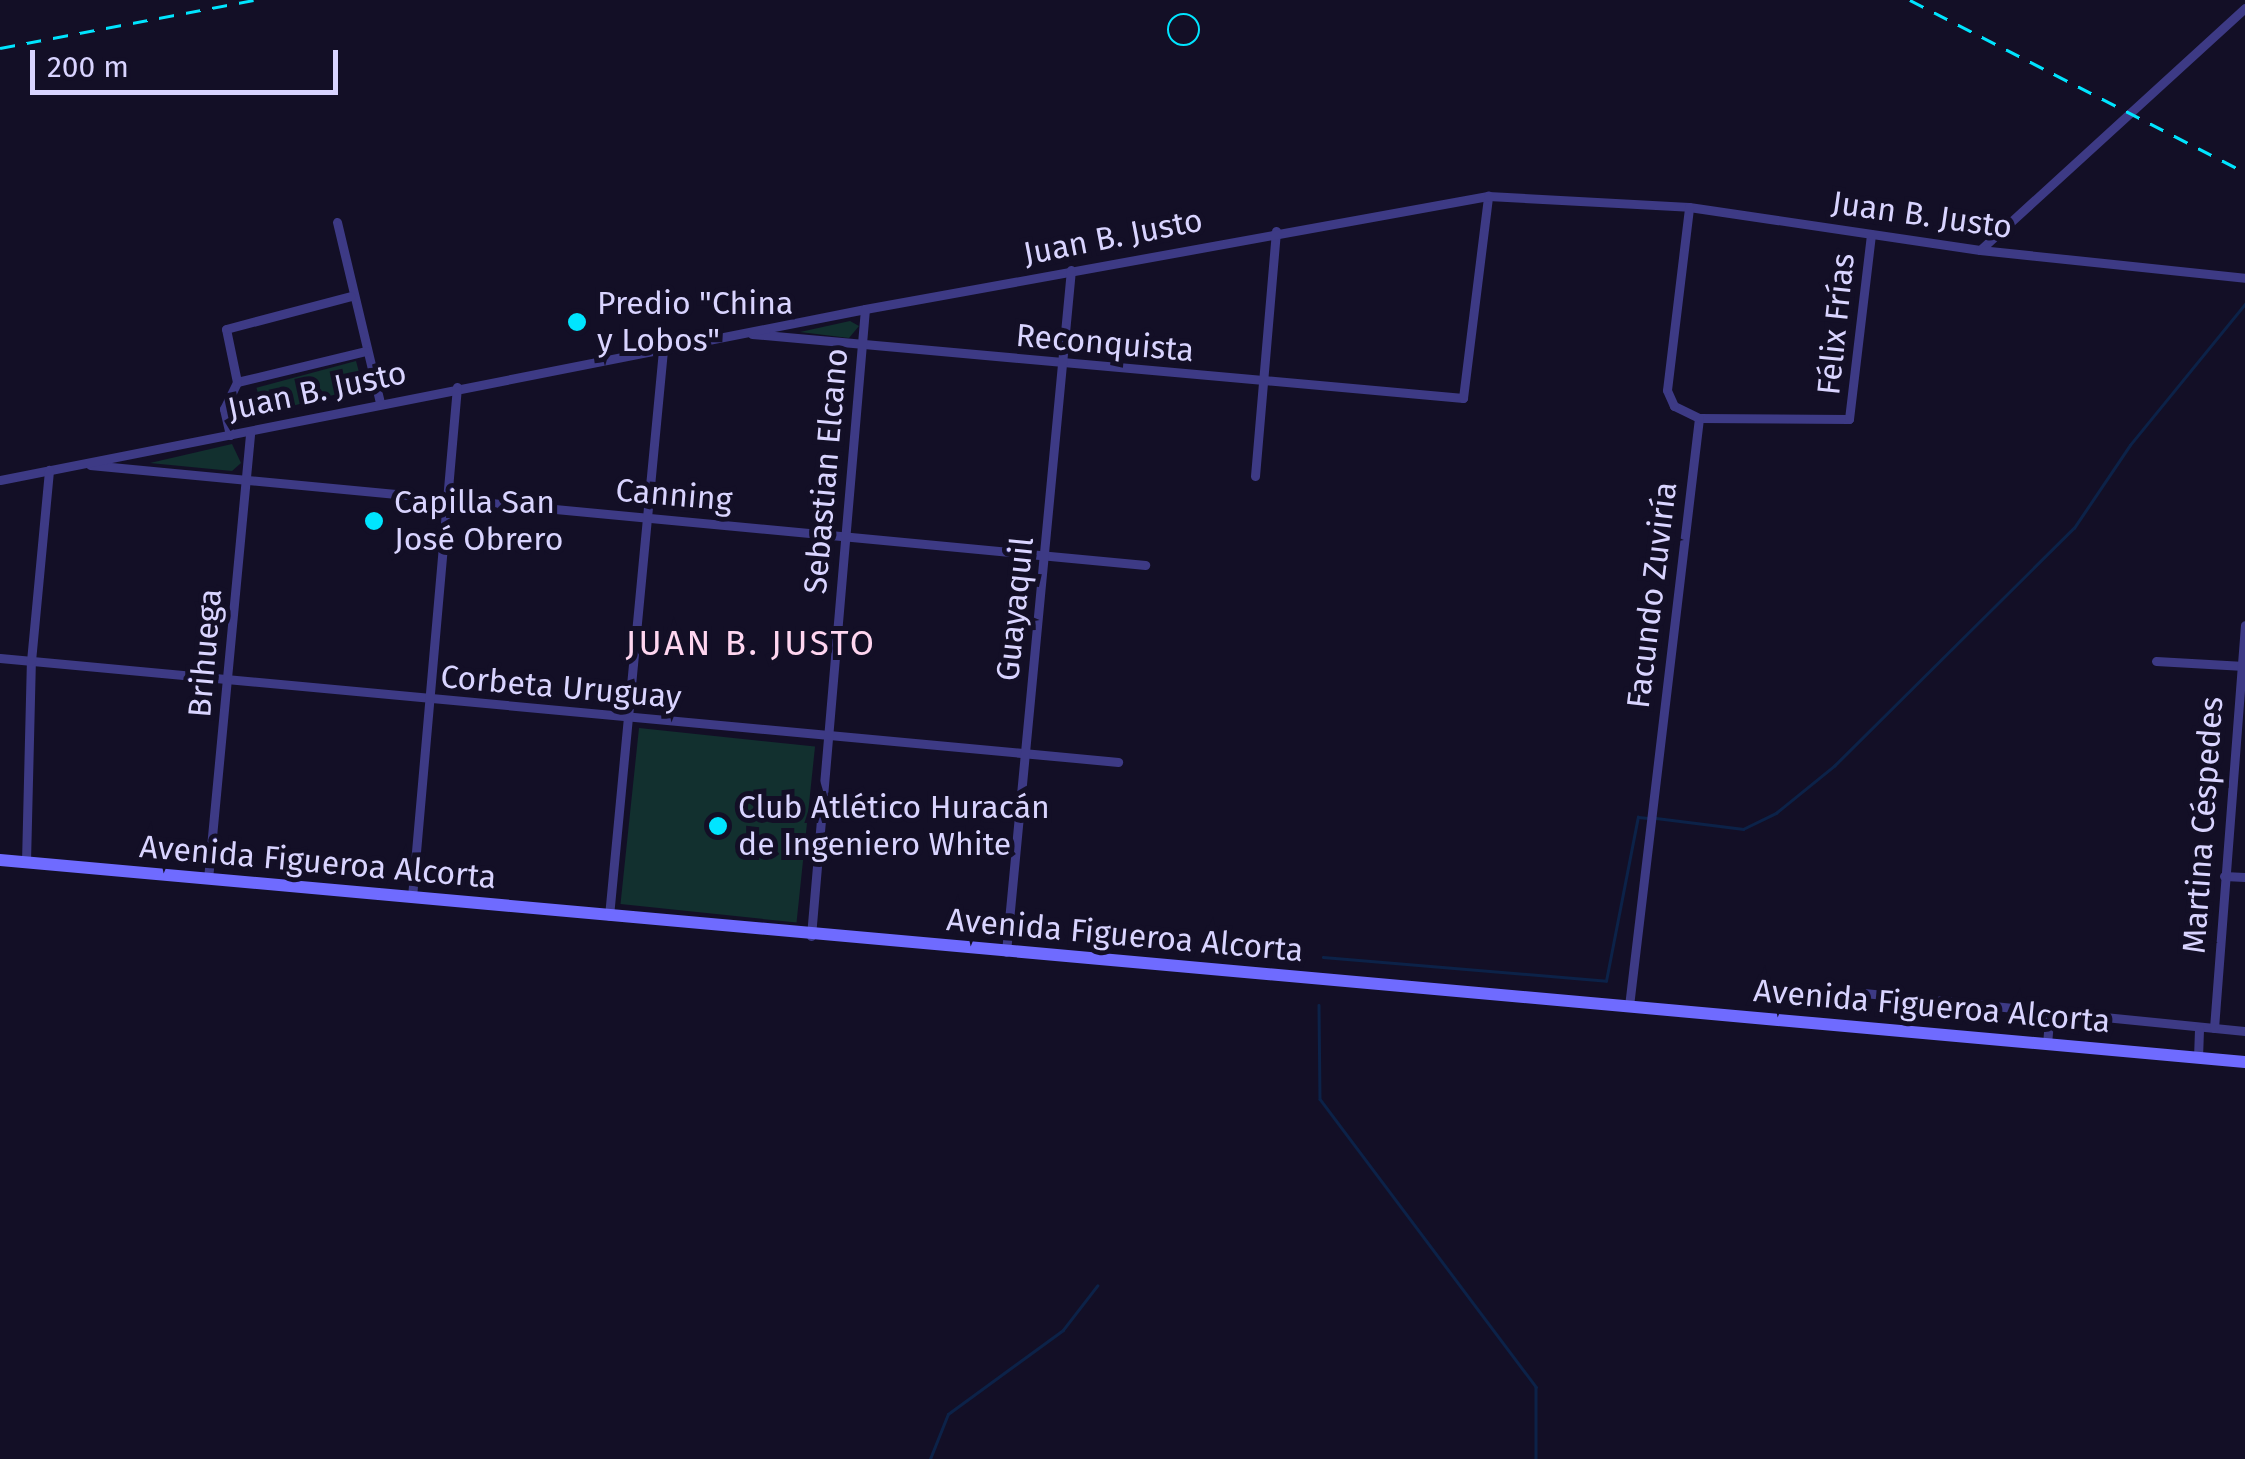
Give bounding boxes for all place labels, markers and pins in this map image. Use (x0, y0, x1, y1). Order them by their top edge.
place label: Predio "China y Lobos" (597, 285, 793, 360)
marker: Predio "China y Lobos" (566, 311, 588, 333)
place label: Capilla San José Obrero (394, 484, 563, 559)
marker: Capilla San José Obrero (363, 510, 385, 532)
place label: Club Atlético Huracán de Ingeniero White (738, 789, 1050, 864)
marker: Club Atlético Huracán de Ingeniero White (707, 815, 729, 837)

